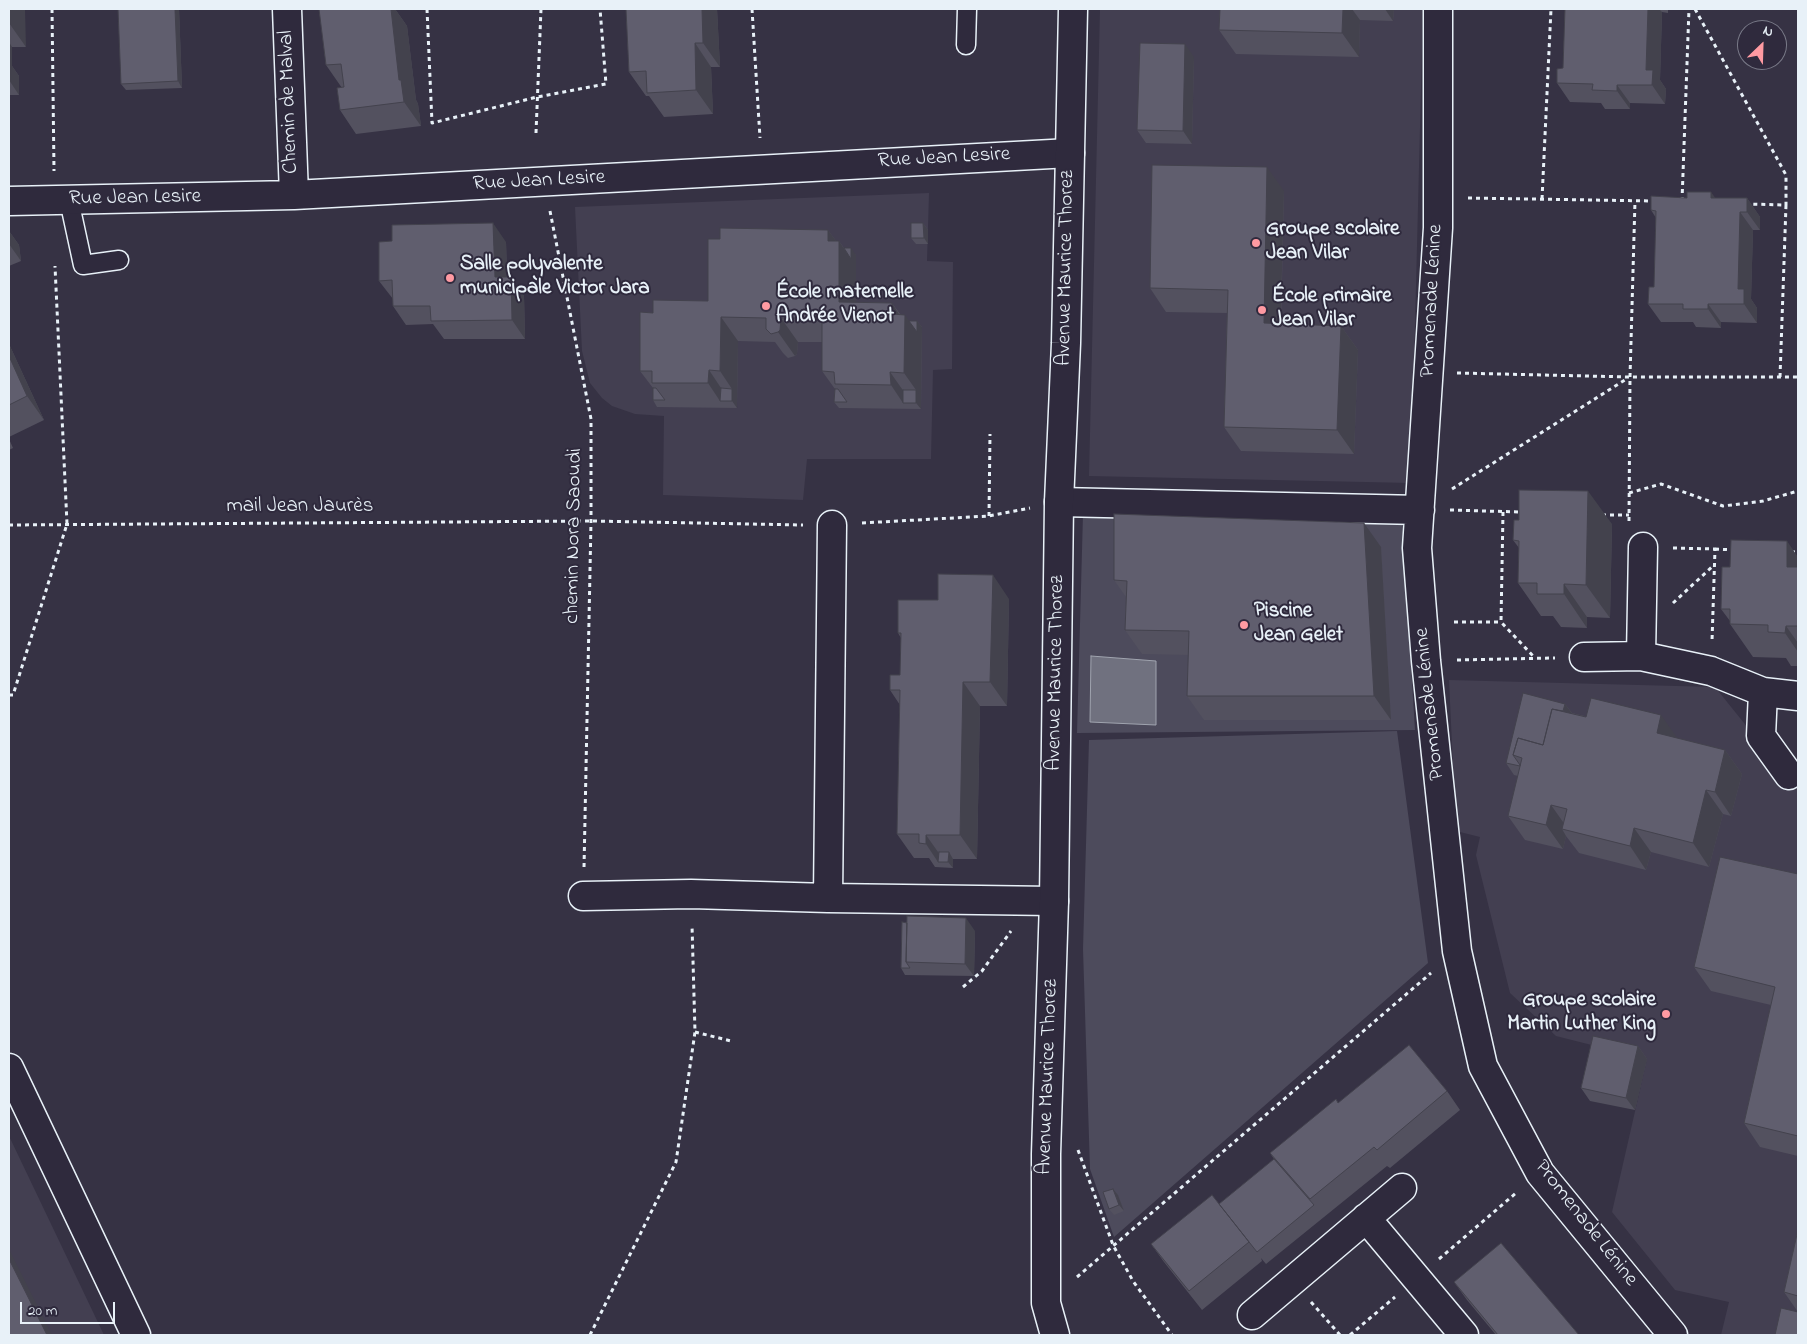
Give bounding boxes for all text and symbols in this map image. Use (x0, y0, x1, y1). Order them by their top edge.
north arrow (1737, 20, 1787, 70)
text: N (1759, 20, 1776, 43)
street label: Chemin de Malval (275, 30, 305, 174)
street label: Rue Jean Lesire (877, 143, 1011, 175)
street label: Rue Jean Lesire (472, 166, 606, 198)
street label: Avenue Maurice Thorez (1053, 170, 1081, 366)
street label: Rue Jean Lesire (69, 185, 201, 213)
place label: Groupe scolaire Jean Vilar (1266, 218, 1399, 268)
street label: Promenade Lénine (1416, 224, 1450, 378)
marker: Groupe scolaire Jean Vilar (1250, 237, 1262, 249)
place label: Salle polyvalente municipale Victor Jara (460, 253, 650, 303)
marker: Salle polyvalente municipale Victor Jara (444, 272, 456, 284)
place label: École maternelle Andrée Vienot (776, 281, 913, 331)
place label: École primaire Jean Vilar (1272, 285, 1392, 335)
marker: École maternelle Andrée Vienot (760, 300, 772, 312)
marker: École primaire Jean Vilar (1256, 304, 1268, 316)
street label: chemin Nora Saoudi (561, 448, 589, 624)
street label: mail Jean Jaurès (227, 495, 373, 521)
street label: Avenue Maurice Thorez (1043, 575, 1071, 771)
place label: Piscine Jean Gelet (1254, 600, 1343, 650)
marker: Piscine Jean Gelet (1238, 619, 1250, 631)
street label: Promenade Lénine (1410, 626, 1452, 782)
street label: Avenue Maurice Thorez (1033, 979, 1065, 1175)
place label: Groupe scolaire Martin Luther King (1507, 989, 1656, 1039)
marker: Groupe scolaire Martin Luther King (1660, 1008, 1672, 1020)
street label: Promenade Lénine (1528, 1156, 1642, 1292)
scale bar (22, 1292, 118, 1324)
text: 20 m (28, 1300, 57, 1322)

